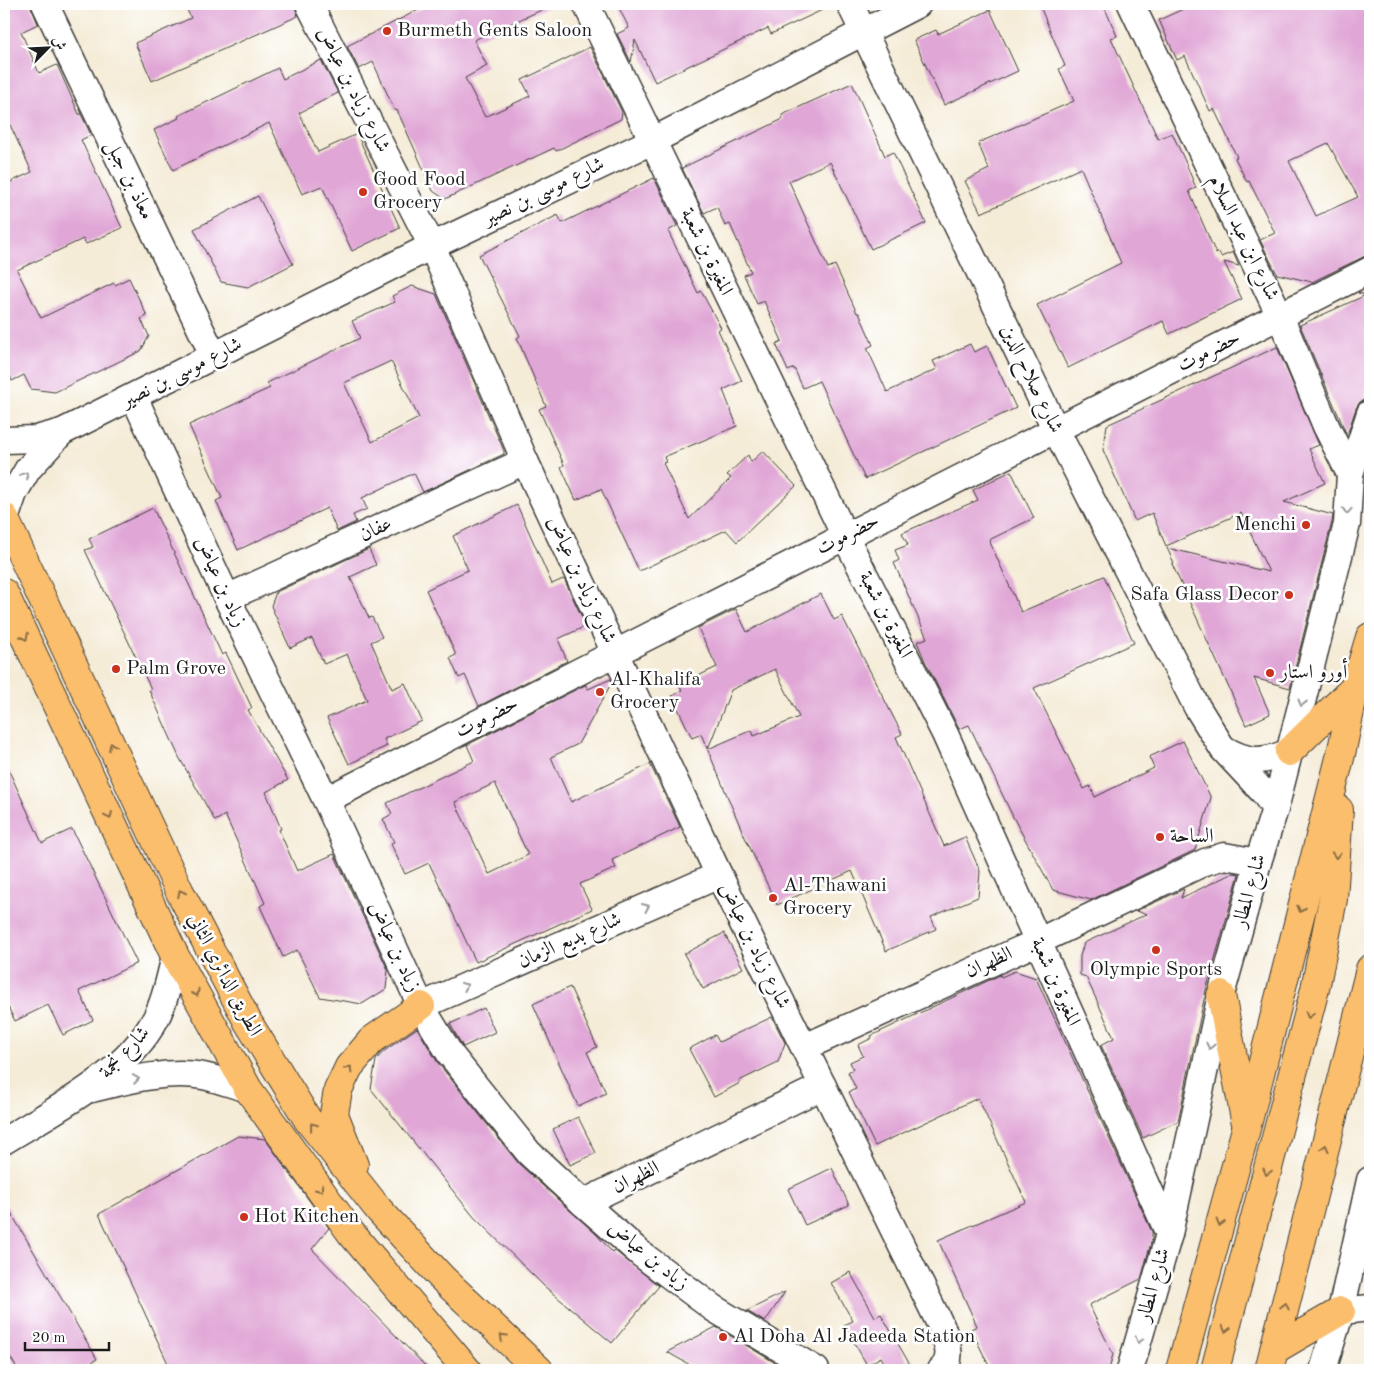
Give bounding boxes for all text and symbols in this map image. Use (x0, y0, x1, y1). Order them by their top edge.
place label: Burmeth Gents Saloon (397, 21, 592, 41)
north arrow (22, 22, 72, 72)
street label: شارع زياد بن عياض (308, 24, 393, 159)
marker: Burmeth Gents Saloon (381, 25, 393, 37)
text: ش (50, 34, 68, 52)
street label: معاذ بن جبل (99, 137, 157, 224)
street label: شارع موسى بن نصير (479, 154, 610, 236)
place label: Good Food Grocery (373, 170, 466, 213)
street label: شارع ابن عبد السلام (1199, 172, 1282, 306)
marker: Good Food Grocery (357, 186, 369, 198)
street label: المغيرة بن شعبة (676, 205, 736, 299)
street label: شارع صلاح الدين (991, 322, 1066, 439)
street label: حضرموت (1174, 328, 1245, 378)
street label: شارع موسى بن نصير (117, 334, 248, 418)
one-way arrow (18, 471, 28, 480)
one-way arrow (1342, 508, 1353, 516)
street label: حضرموت (813, 511, 884, 561)
street label: شارع زياد بن عياض (537, 513, 619, 649)
street label: عفان (357, 514, 395, 546)
place label: Menchi (1234, 515, 1296, 535)
marker: Menchi (1300, 519, 1312, 531)
street label: زياد بن عياض (189, 534, 250, 631)
street label: المغيرة بن شعبة (855, 568, 915, 662)
place label: Safa Glass Decor (1130, 585, 1279, 605)
marker: Safa Glass Decor (1283, 589, 1295, 601)
one-way arrow (18, 632, 29, 641)
place label: أورو استار (1278, 657, 1348, 683)
place label: Palm Grove (126, 659, 226, 679)
marker: Palm Grove (110, 663, 122, 675)
marker: أورو استار (1264, 667, 1276, 679)
place label: Al-Khalifa Grocery (610, 670, 701, 713)
marker: Al-Khalifa Grocery (594, 686, 606, 698)
street label: حضرموت (452, 694, 523, 744)
one-way arrow (1297, 699, 1308, 708)
one-way arrow (107, 742, 118, 751)
one-way arrow (103, 811, 113, 820)
place label: الساحة (1170, 827, 1213, 847)
marker: الساحة (1154, 831, 1166, 843)
one-way arrow (1331, 851, 1342, 859)
street label: شارع المطار (1229, 852, 1276, 934)
place label: Al-Thawani Grocery (783, 876, 887, 919)
street label: شارع زياد بن عياض (709, 880, 793, 1015)
one-way arrow (177, 889, 187, 898)
marker: Al-Thawani Grocery (767, 892, 779, 904)
street label: زياد بن عياض (363, 899, 424, 996)
one-way arrow (641, 903, 650, 914)
one-way arrow (1296, 905, 1307, 914)
street label: شارع بديع الزمان (515, 908, 627, 978)
street label: الطريق الدائري الثاني (180, 910, 265, 1041)
street label: المغيرة بن شعبة (1027, 935, 1083, 1029)
street label: الظهران (962, 944, 1016, 983)
marker: Olympic Sports (1150, 944, 1162, 956)
place label: Olympic Sports (1090, 960, 1222, 980)
one-way arrow (460, 982, 469, 993)
one-way arrow (189, 988, 199, 997)
one-way arrow (1304, 1010, 1314, 1018)
street label: شارع نجمة (95, 1022, 158, 1087)
one-way arrow (1205, 1042, 1216, 1050)
one-way arrow (343, 1066, 353, 1075)
one-way arrow (132, 1075, 141, 1085)
one-way arrow (310, 1123, 318, 1132)
one-way arrow (1319, 1144, 1330, 1153)
street label: الظهران (609, 1158, 663, 1199)
one-way arrow (1262, 1167, 1273, 1176)
one-way arrow (314, 1183, 322, 1192)
place label: Hot Kitchen (254, 1207, 360, 1227)
marker: Hot Kitchen (238, 1211, 250, 1223)
street label: زياد بن عياض (603, 1218, 692, 1295)
one-way arrow (1215, 1218, 1226, 1227)
street label: شارع المطار (1133, 1246, 1180, 1328)
one-way arrow (1279, 1302, 1290, 1311)
scale bar (25, 1319, 109, 1351)
one-way arrow (1221, 1325, 1232, 1333)
place label: Al Doha Al Jadeeda Station (733, 1327, 975, 1347)
text: 20 m (32, 1331, 66, 1346)
marker: Al Doha Al Jadeeda Station (717, 1331, 729, 1343)
one-way arrow (500, 1334, 509, 1343)
one-way arrow (1134, 1335, 1144, 1343)

